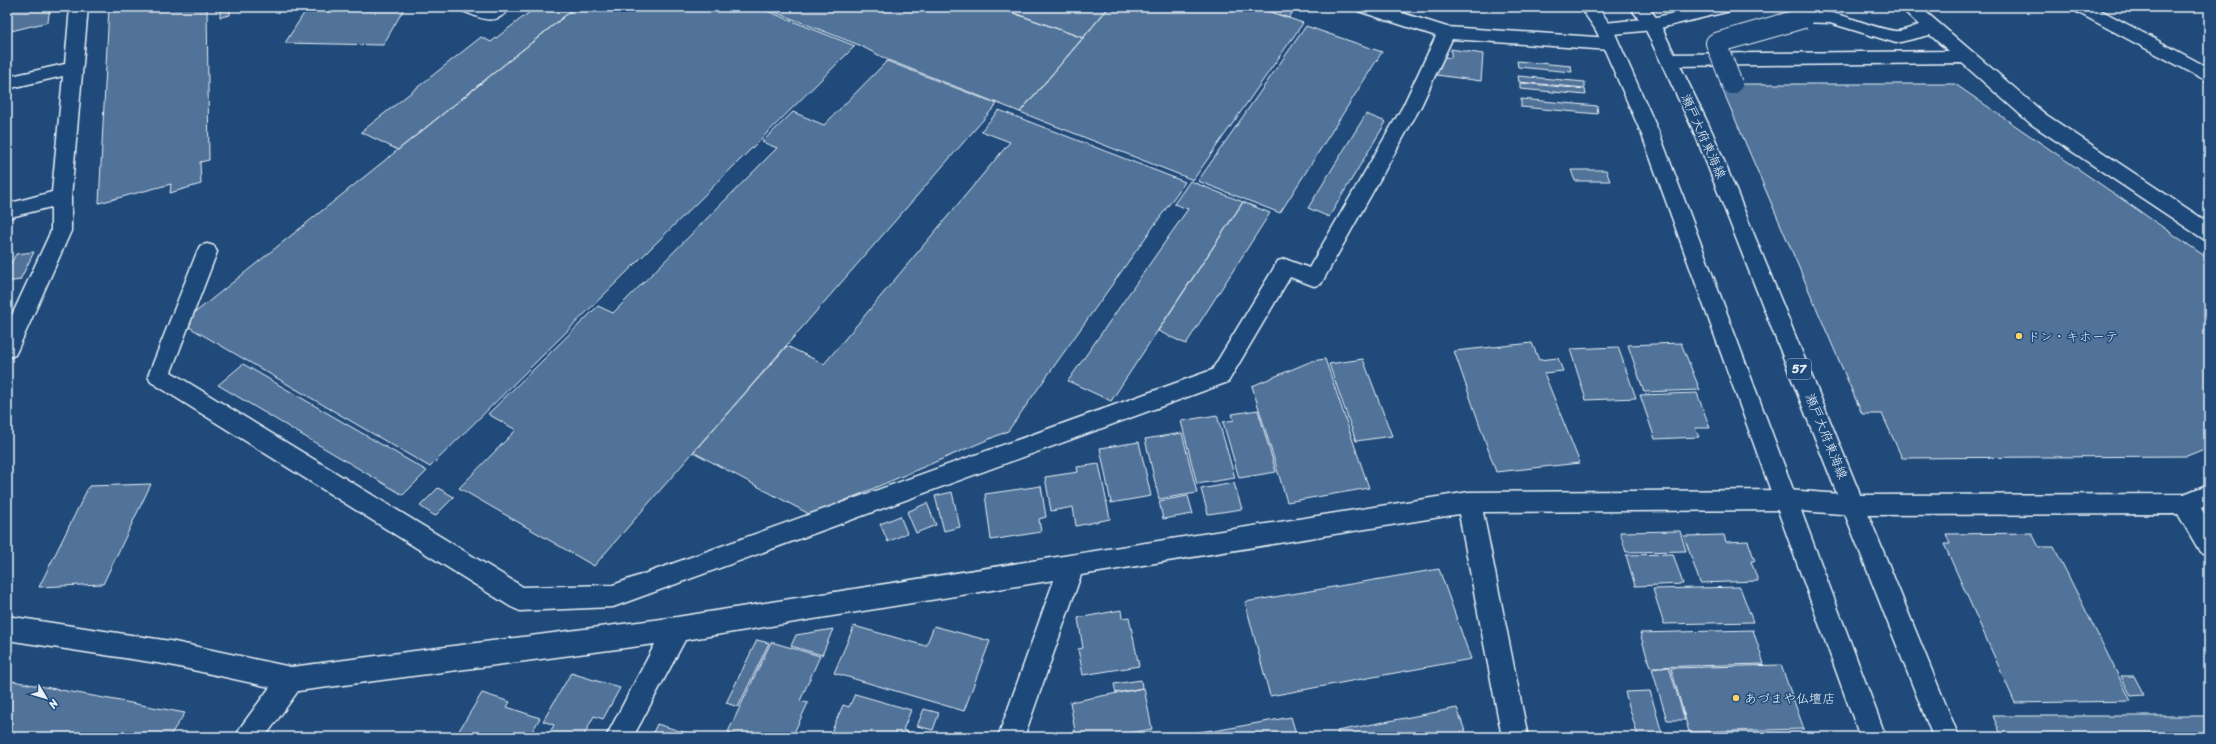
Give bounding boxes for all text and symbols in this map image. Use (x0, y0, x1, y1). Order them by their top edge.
street label: 瀬戸大府東海線 (1675, 90, 1733, 183)
place label: ドン・キホーテ (2027, 325, 2118, 348)
marker: ドン・キホーテ (2014, 331, 2024, 341)
road number: 57 (1787, 359, 1811, 379)
street label: 瀬戸大府東海線 (1799, 390, 1855, 484)
north arrow (26, 678, 66, 718)
place label: あづまや仏壇店 (1744, 687, 1835, 710)
marker: あづまや仏壇店 (1731, 693, 1741, 703)
text: N (43, 694, 64, 713)

